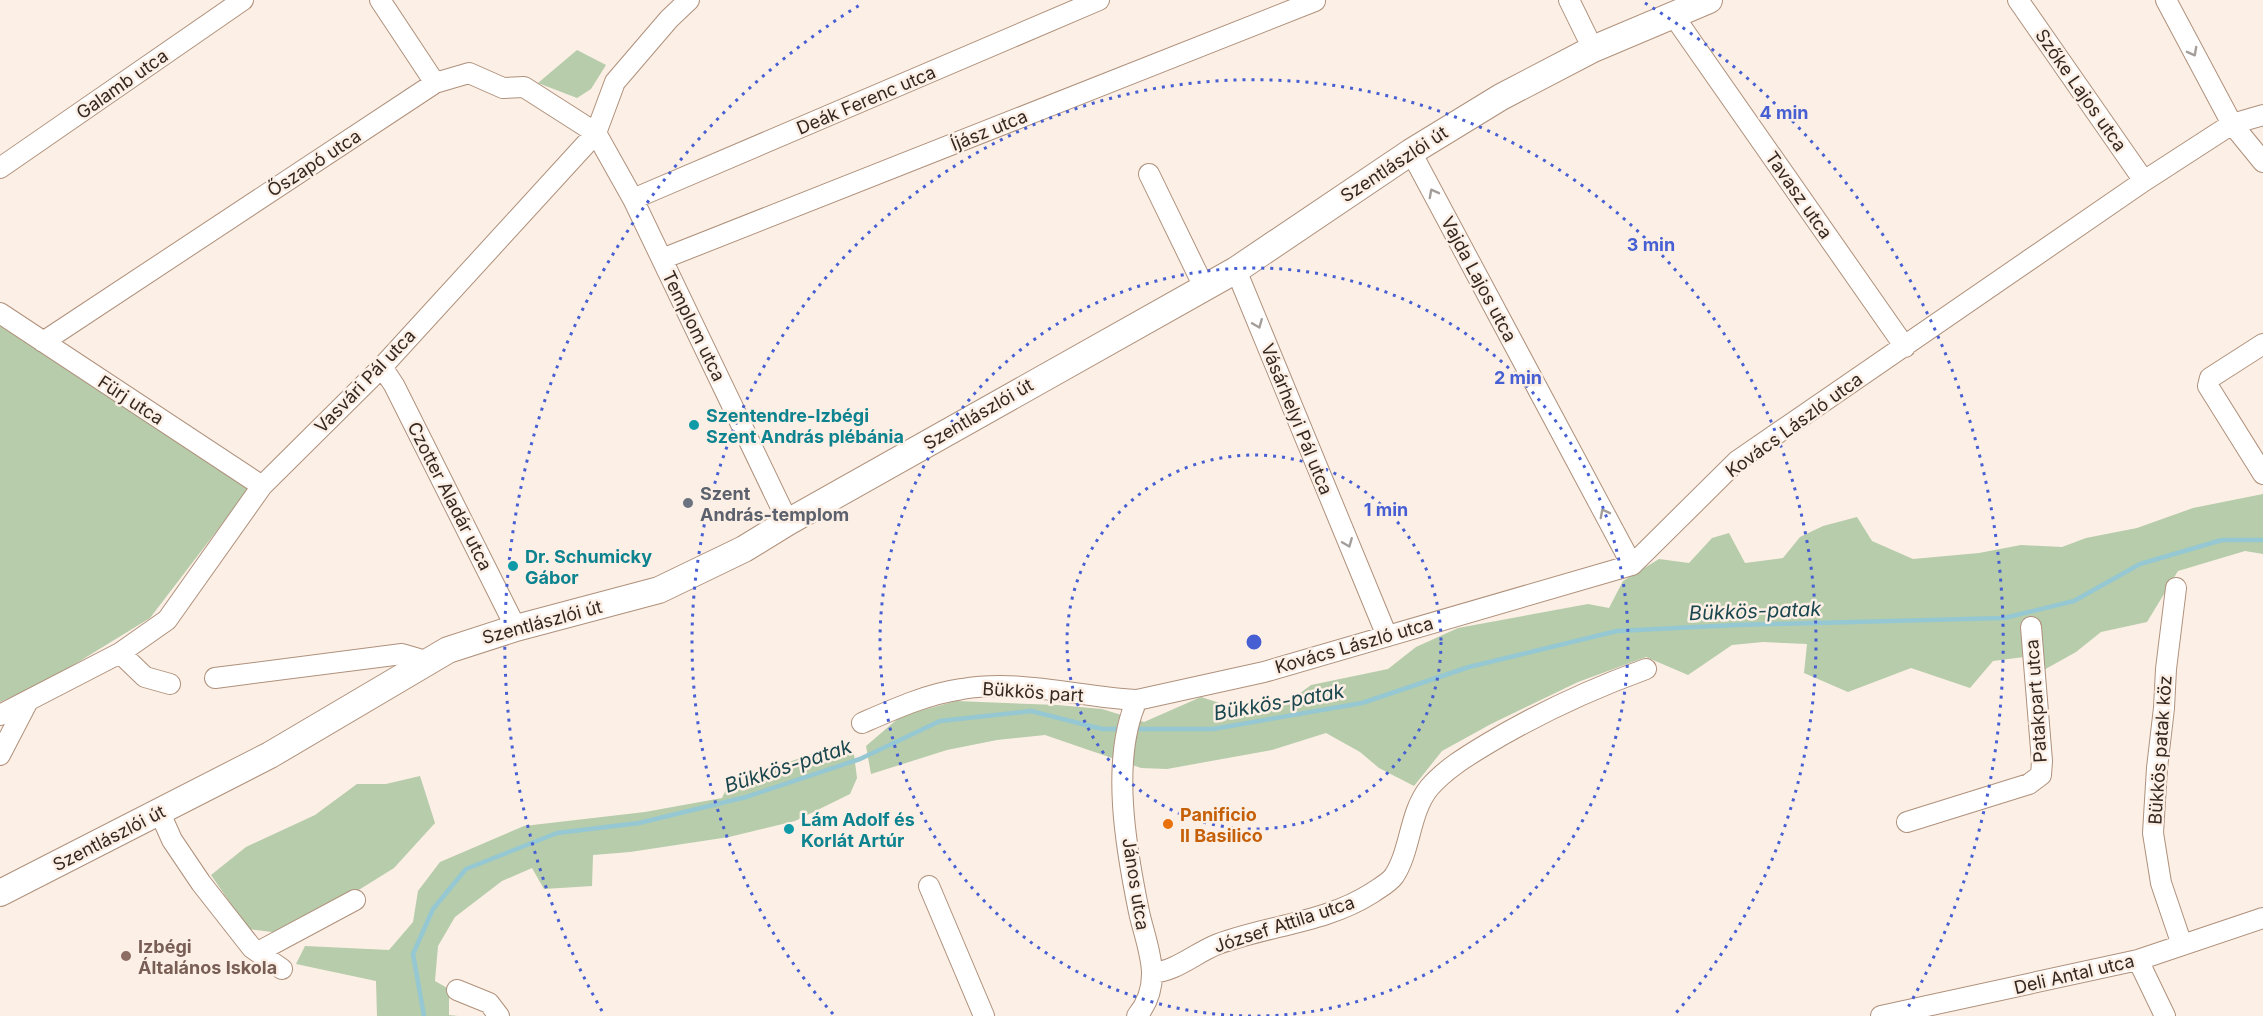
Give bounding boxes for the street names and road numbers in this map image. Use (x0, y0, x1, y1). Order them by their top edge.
street label: Szőke Lajos utca (2031, 25, 2131, 155)
street label: Galamb utca (72, 45, 172, 123)
street label: Deák Ferenc utca (793, 61, 939, 139)
street label: Íjász utca (947, 104, 1030, 155)
street label: Szentlászlói út (1337, 122, 1451, 206)
street label: Őszapó utca (263, 124, 365, 201)
street label: Tavasz utca (1761, 147, 1837, 243)
street label: Vajda Lajos utca (1437, 213, 1521, 345)
street label: Templom utca (658, 267, 730, 385)
street label: Vasvári Pál utca (310, 325, 420, 437)
street label: Vásárhelyi Pál utca (1257, 340, 1337, 498)
street label: Kovács László utca (1722, 368, 1866, 482)
street label: Fürj utca (94, 371, 168, 429)
street label: Szentlászlói út (919, 374, 1037, 454)
street label: Czotter Aladár utca (403, 418, 497, 574)
street label: Szentlászlói út (480, 596, 604, 648)
street label: Kovács László utca (1272, 612, 1436, 678)
street label: Patakpart utca (2021, 639, 2051, 763)
street label: Bükkös patak köz (2144, 675, 2176, 825)
street label: Bükkös part (982, 678, 1084, 706)
street label: Szentlászlói út (49, 801, 169, 875)
street label: János utca (1118, 836, 1154, 932)
street label: József Attila utca (1211, 891, 1357, 957)
street label: Deli Antal utca (2012, 950, 2136, 998)

